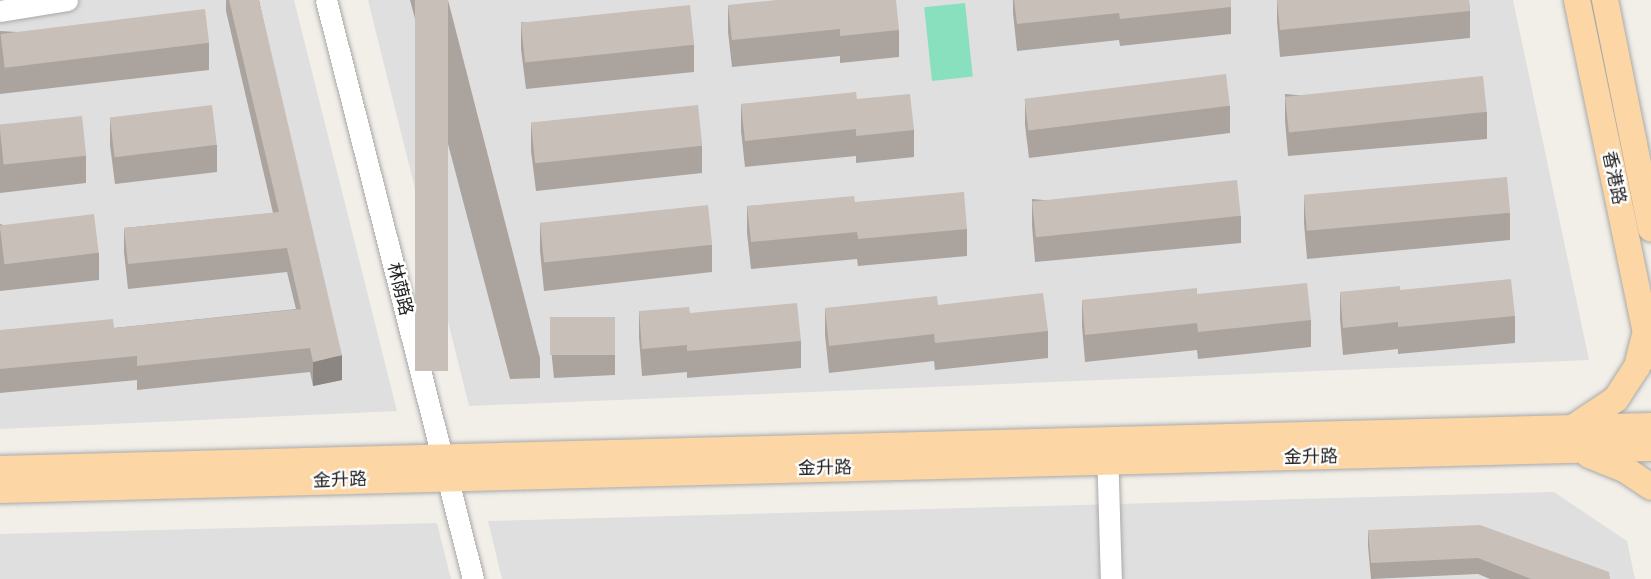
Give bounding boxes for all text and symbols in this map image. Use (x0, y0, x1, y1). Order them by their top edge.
street label: 香港路 (1598, 149, 1630, 207)
street label: 林荫路 (383, 260, 417, 318)
street label: 金升路 (1284, 446, 1338, 468)
street label: 金升路 (798, 457, 852, 479)
street label: 金升路 (313, 468, 367, 492)

